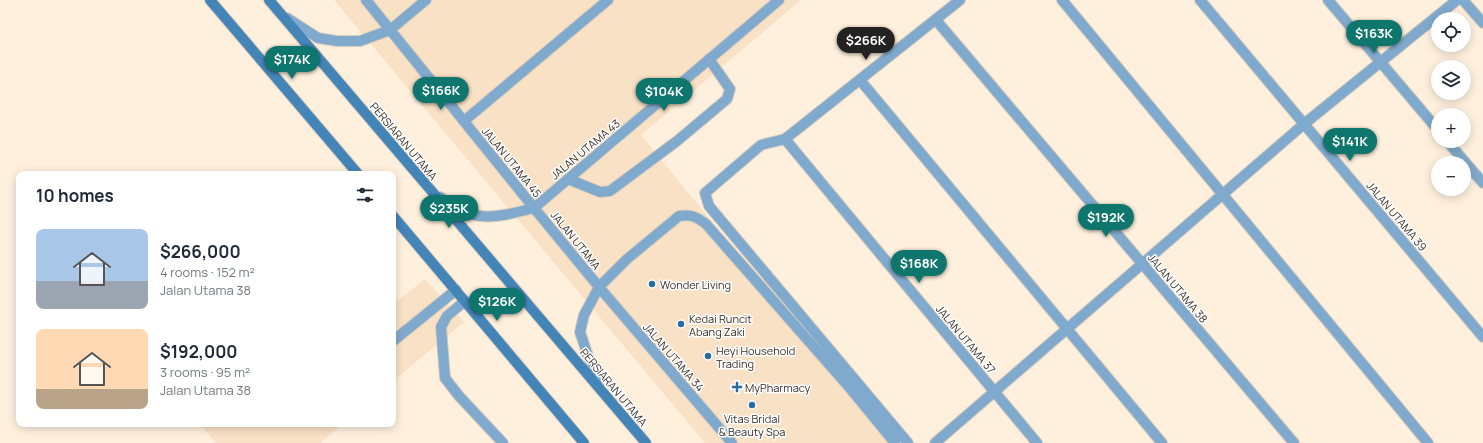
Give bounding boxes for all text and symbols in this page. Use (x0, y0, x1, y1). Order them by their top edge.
map controls (1431, 12, 1471, 196)
button: locate (1431, 12, 1471, 52)
pin: $163K (1346, 20, 1402, 54)
text: $163K (1355, 24, 1393, 42)
pin: $266K (838, 27, 894, 61)
text: $266K (846, 31, 886, 49)
pin: $174K (264, 46, 320, 80)
text: $174K (274, 50, 310, 68)
button: layers (1431, 60, 1471, 100)
pin: $166K (413, 77, 469, 111)
pin: $104K (636, 78, 692, 112)
text: $166K (422, 81, 460, 99)
text: $104K (645, 82, 683, 100)
street label: PERSIARAN UTAMA (367, 99, 441, 183)
button: + (1431, 108, 1471, 148)
street label: JALAN UTAMA 43 (547, 116, 623, 182)
street label: JALAN UTAMA 45 (479, 124, 545, 200)
pin: $141K (1322, 128, 1378, 162)
text: $141K (1332, 132, 1368, 150)
button: − (1431, 156, 1471, 196)
street label: JALAN UTAMA 39 (1363, 178, 1431, 254)
text: 10 homes (36, 184, 114, 207)
icon: filters (354, 184, 376, 206)
pin: $235K (421, 195, 477, 229)
text: $235K (429, 199, 469, 217)
pin: $192K (1078, 204, 1134, 238)
street label: JALAN UTAMA (548, 208, 604, 272)
text: $192K (1087, 208, 1125, 226)
text: $266,000 (160, 240, 241, 263)
icon: home (68, 245, 116, 293)
pin: $168K (891, 250, 947, 284)
street label: JALAN UTAMA 38 (1145, 250, 1211, 326)
text: $168K (900, 254, 938, 272)
text: 4 rooms · 152 m² (160, 263, 255, 281)
place label: Wonder Living (660, 277, 731, 292)
marker: Wonder Living (647, 279, 657, 289)
text: Jalan Utama 38 (160, 281, 251, 299)
pin: $126K (469, 288, 525, 322)
text: $126K (478, 292, 516, 310)
street label: JALAN UTAMA 37 (933, 302, 999, 376)
place label: Kedai Runcit Abang Zaki (689, 311, 752, 339)
marker: Kedai Runcit Abang Zaki (676, 319, 686, 329)
street label: JALAN UTAMA 34 (640, 320, 708, 394)
text: $192,000 (160, 340, 238, 363)
place label: Heyi Household Trading (716, 343, 795, 371)
icon: home (68, 345, 116, 393)
street label: PERSIARAN UTAMA (577, 345, 651, 429)
marker: Heyi Household Trading (703, 351, 713, 361)
text: 3 rooms · 95 m² (160, 363, 250, 381)
place label: MyPharmacy (745, 380, 811, 395)
text: Jalan Utama 38 (160, 381, 251, 399)
marker: MyPharmacy (732, 382, 742, 392)
marker: Vitas Bridal & Beauty Spa (747, 400, 757, 410)
place label: Vitas Bridal & Beauty Spa (719, 411, 785, 439)

